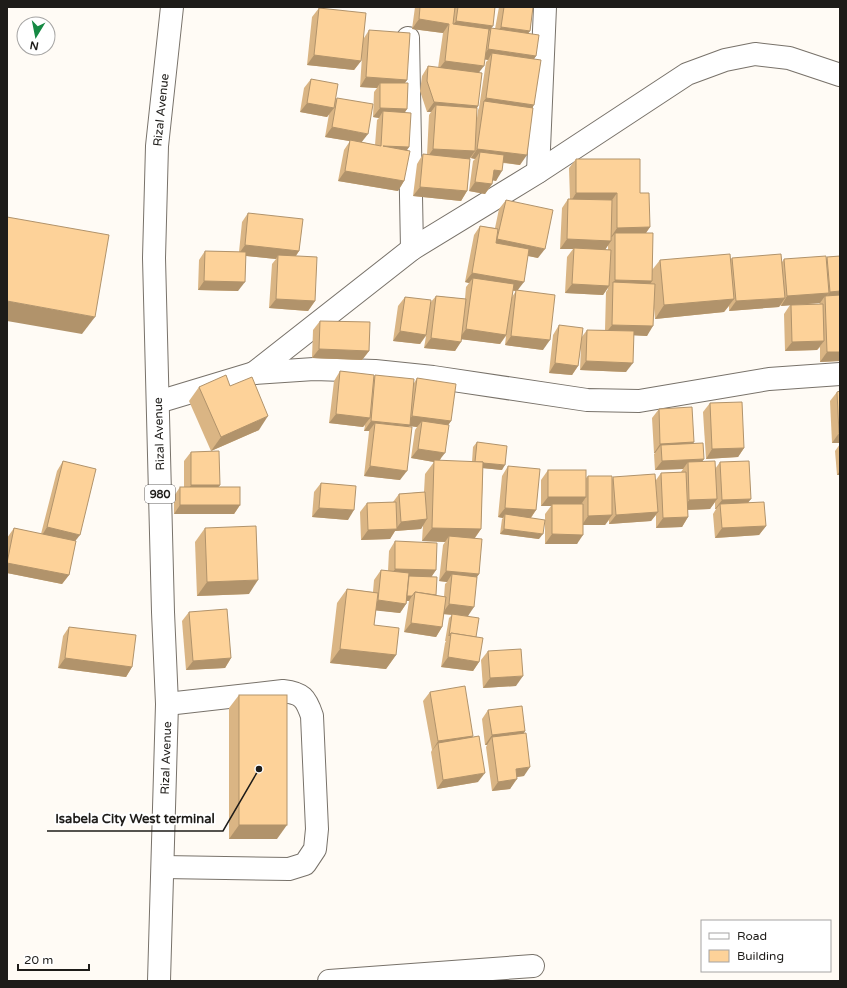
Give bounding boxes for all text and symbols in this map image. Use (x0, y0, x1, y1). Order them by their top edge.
north arrow (16, 16, 56, 56)
text: N (29, 38, 40, 53)
street label: Rizal Avenue (150, 73, 172, 147)
street label: Rizal Avenue (151, 397, 167, 471)
road number: 980 (145, 485, 175, 503)
street label: Rizal Avenue (158, 721, 174, 795)
callout: Isabela City West terminal (47, 806, 223, 831)
text: Isabela City West terminal (55, 811, 215, 827)
legend (701, 920, 831, 972)
text: Road (737, 929, 767, 943)
scale bar (18, 946, 89, 972)
text: Building (737, 949, 784, 963)
text: 20 m (24, 953, 53, 967)

